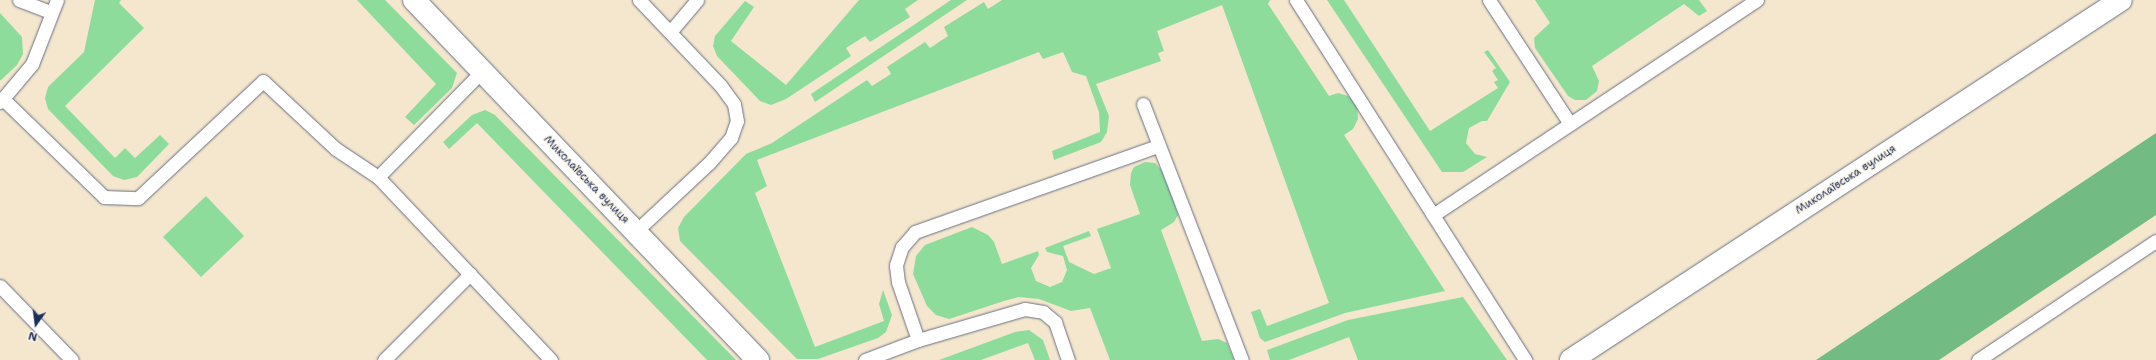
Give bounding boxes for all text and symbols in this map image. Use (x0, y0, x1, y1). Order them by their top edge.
street label: Миколаївська вулиця (541, 133, 631, 227)
street label: Миколаївська вулиця (1793, 143, 1899, 217)
north arrow (16, 304, 56, 344)
text: N (27, 328, 39, 344)

